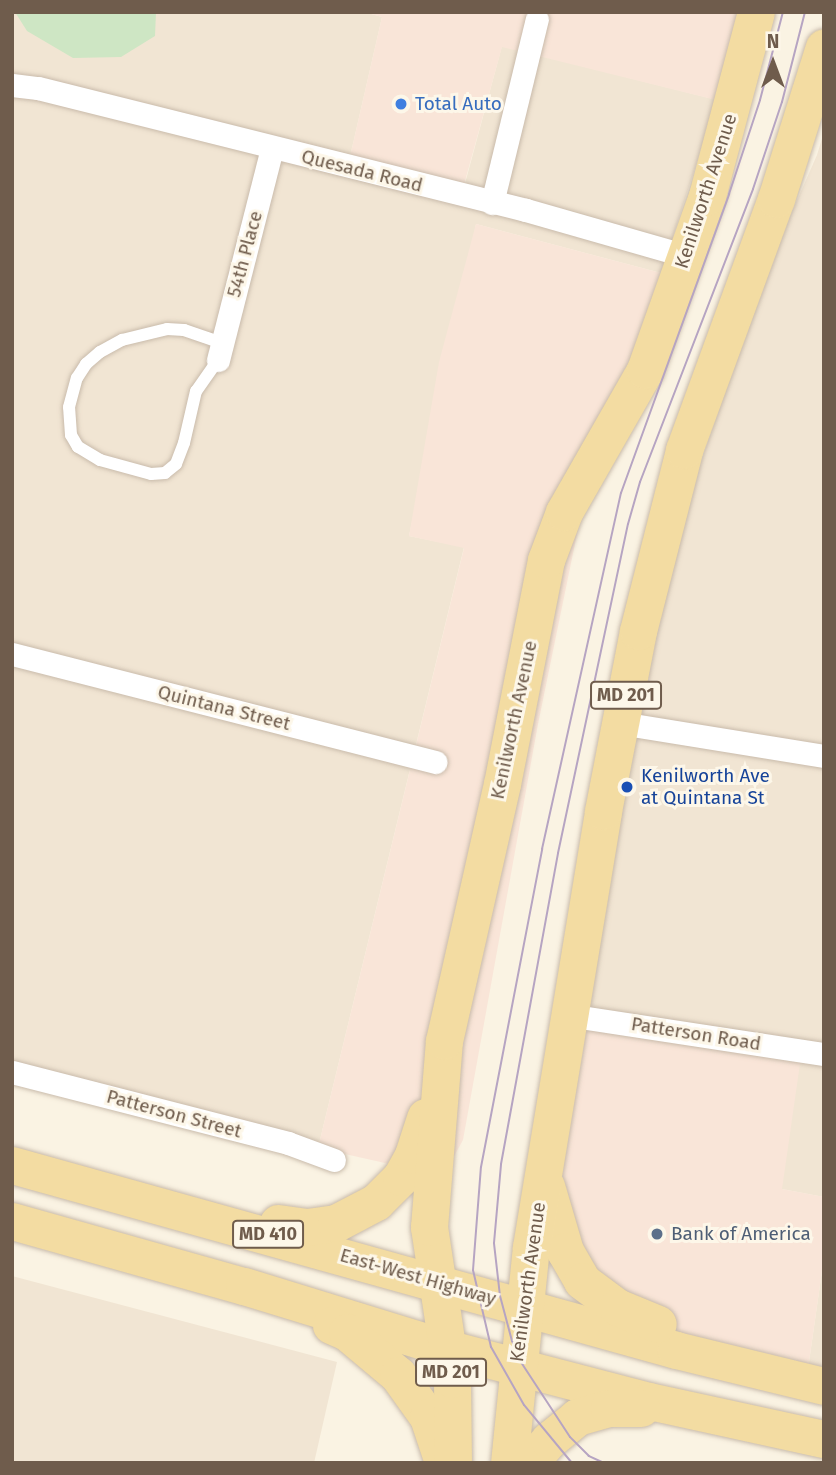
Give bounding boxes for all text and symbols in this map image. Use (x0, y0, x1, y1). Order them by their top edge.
north arrow (738, 28, 808, 98)
text: N (767, 30, 779, 53)
place label: Total Auto (415, 93, 502, 115)
marker: Total Auto (393, 96, 409, 112)
street label: Kenilworth Avenue (670, 111, 742, 271)
street label: Quesada Road (299, 145, 425, 197)
street label: 54th Place (223, 208, 267, 300)
street label: Kenilworth Avenue (486, 639, 542, 801)
road number: MD 201 (589, 680, 663, 710)
street label: Quintana Street (155, 681, 293, 735)
place label: Kenilworth Ave at Quintana St (641, 765, 770, 809)
marker: Kenilworth Ave at Quintana St (619, 779, 635, 795)
street label: Patterson Road (629, 1012, 763, 1056)
street label: Patterson Street (104, 1085, 244, 1143)
street label: Kenilworth Avenue (505, 1200, 551, 1364)
road number: MD 410 (231, 1219, 305, 1248)
place label: Bank of America (671, 1223, 811, 1245)
marker: Bank of America (649, 1226, 665, 1242)
street label: East-West Highway (337, 1244, 499, 1310)
road number: MD 201 (414, 1358, 488, 1386)

